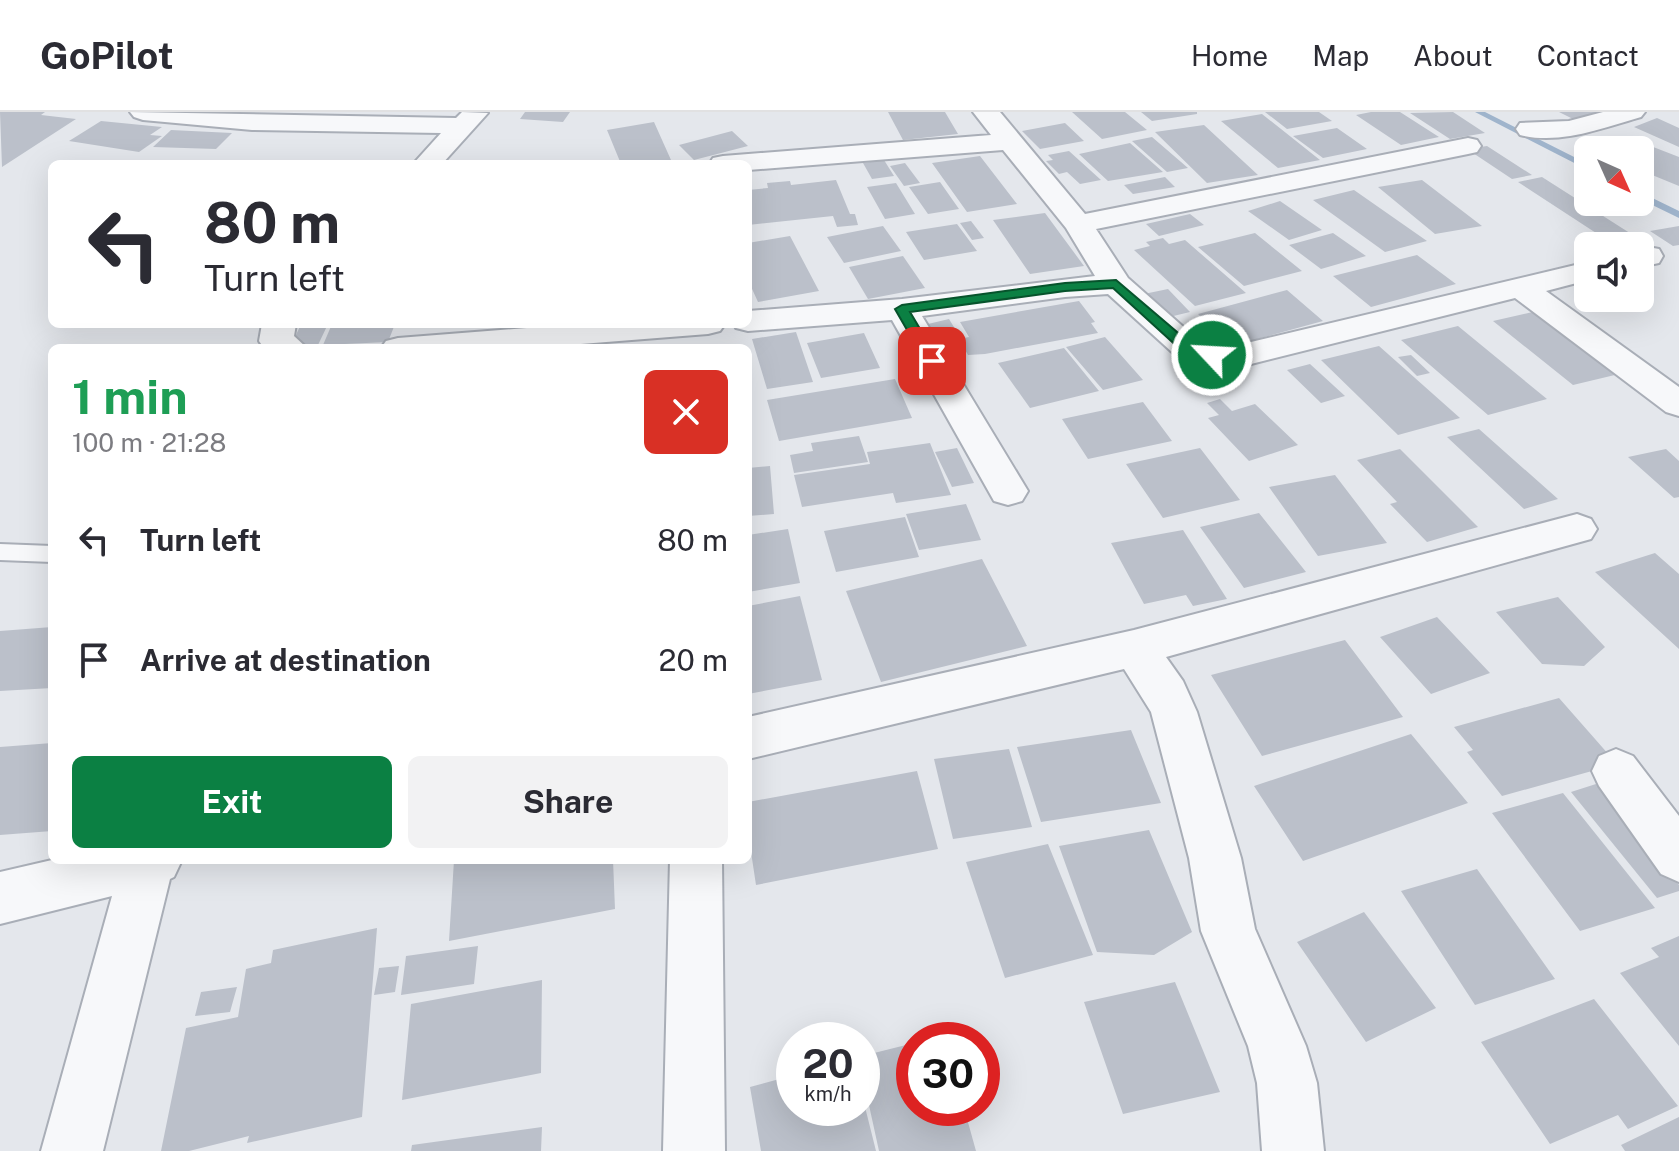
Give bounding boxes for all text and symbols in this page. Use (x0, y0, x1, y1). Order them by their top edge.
text: GoPilot (40, 33, 174, 78)
text: Home (1191, 39, 1268, 72)
text: Map (1312, 39, 1369, 72)
text: About (1413, 39, 1493, 72)
text: Contact (1537, 39, 1639, 72)
north arrow (1574, 136, 1654, 216)
map controls (1574, 136, 1654, 312)
text: 80 m (204, 190, 340, 256)
icon: left (72, 192, 176, 296)
button: sound (1574, 232, 1654, 312)
text: Turn left (204, 257, 345, 299)
position arrow (1170, 313, 1254, 397)
pin (898, 327, 966, 395)
icon: arrive (910, 339, 954, 383)
text: 1 min (72, 368, 188, 425)
button: close (644, 370, 728, 454)
text: 100 m · 21:28 (72, 427, 226, 458)
icon: left (72, 518, 116, 562)
text: Turn left (140, 522, 261, 558)
text: 80 m (657, 522, 728, 558)
icon: arrive (72, 638, 116, 682)
text: Arrive at destination (140, 642, 431, 678)
text: 20 m (659, 642, 728, 678)
button: Exit (72, 756, 392, 848)
button: Share (408, 756, 728, 848)
speed limit sign: 30 (896, 1022, 1000, 1126)
text: 20 (802, 1040, 854, 1087)
text: km/h (804, 1082, 852, 1106)

